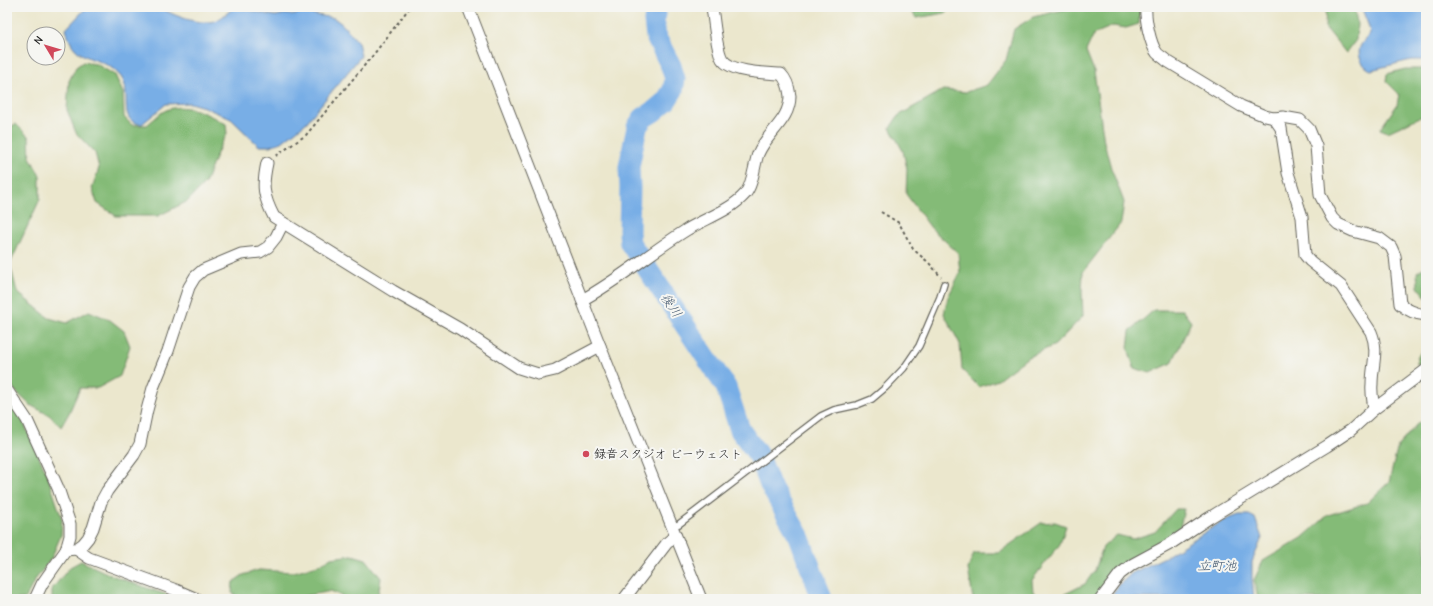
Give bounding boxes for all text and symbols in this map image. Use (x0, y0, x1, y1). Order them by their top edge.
north arrow (26, 26, 66, 66)
text: N (31, 33, 46, 47)
water label: 後川 (658, 290, 685, 320)
place label: 録音スタジオ ビーウェスト (594, 447, 743, 461)
marker: 録音スタジオ ビーウェスト (581, 449, 591, 459)
water label: 立町池 (1197, 558, 1237, 573)

